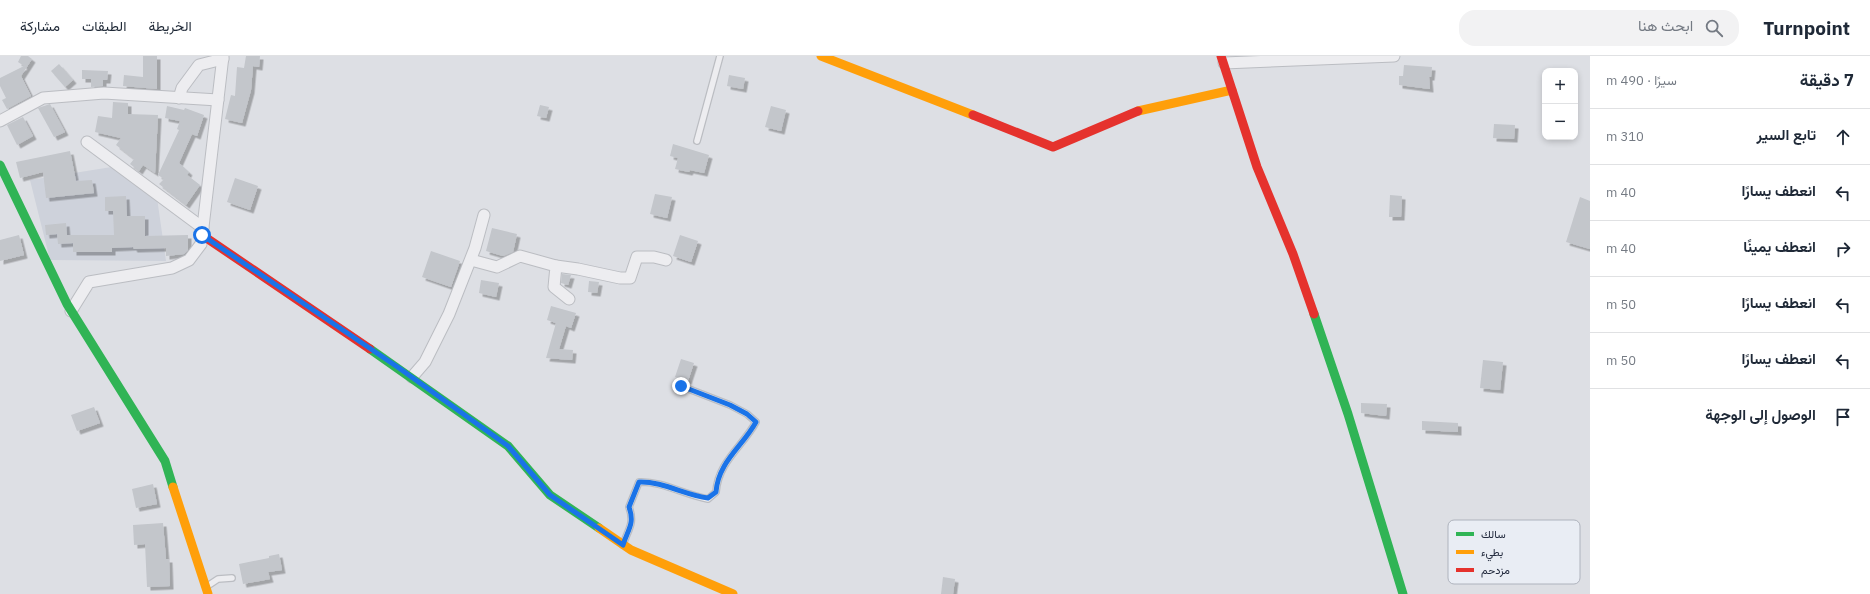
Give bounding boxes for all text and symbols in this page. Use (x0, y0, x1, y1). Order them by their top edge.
search box (1459, 10, 1739, 46)
text: ابحث هنا (1638, 16, 1693, 35)
text: Turnpoint (1763, 16, 1850, 40)
text: مشاركة (20, 17, 60, 35)
text: الطبقات (82, 17, 126, 35)
text: الخريطة (148, 17, 192, 35)
icon: search (1703, 17, 1725, 39)
map controls (1542, 68, 1578, 140)
button: + (1542, 68, 1578, 104)
text: 7 دقيقة (1800, 69, 1854, 91)
text: سيرًا · 490 m (1606, 72, 1677, 89)
button: − (1542, 104, 1578, 140)
text: تابع السير (1757, 125, 1816, 144)
icon: ahead (1832, 126, 1854, 148)
text: 310 m (1606, 128, 1644, 145)
text: انعطف يسارًا (1741, 181, 1816, 200)
icon: left (1832, 182, 1854, 204)
text: 40 m (1606, 184, 1636, 201)
route start (193, 226, 211, 244)
text: انعطف يمينًا (1743, 237, 1816, 256)
icon: right (1832, 238, 1854, 260)
text: 40 m (1606, 240, 1636, 257)
text: انعطف يسارًا (1741, 293, 1816, 312)
icon: left (1832, 294, 1854, 316)
text: 50 m (1606, 296, 1636, 313)
text: انعطف يسارًا (1741, 349, 1816, 368)
icon: left (1832, 350, 1854, 372)
text: 50 m (1606, 352, 1636, 369)
route end (672, 377, 690, 395)
text: الوصول إلى الوجهة (1705, 405, 1816, 424)
icon: arrive (1832, 406, 1854, 428)
legend (1448, 520, 1580, 584)
text: سالك (1481, 527, 1506, 541)
text: بطيء (1481, 545, 1503, 562)
text: مزدحم (1481, 563, 1510, 578)

